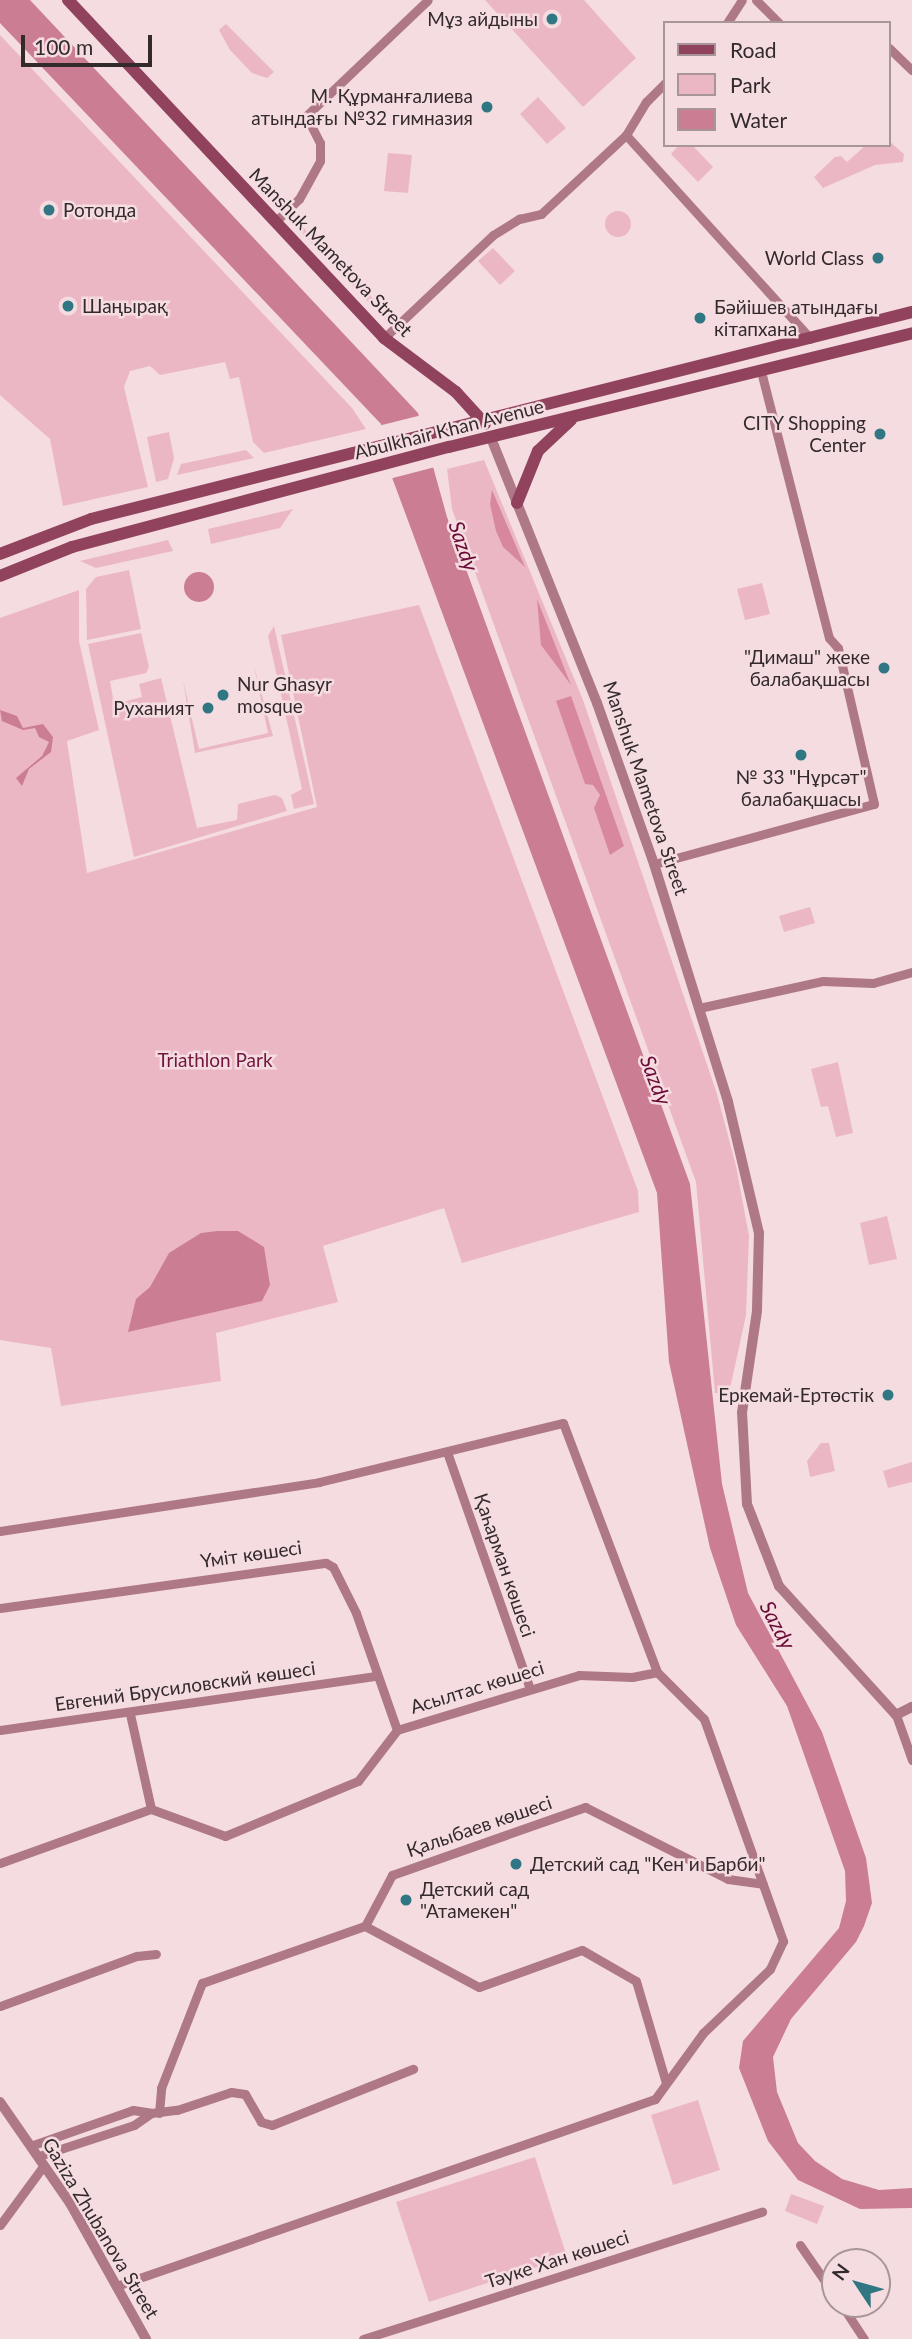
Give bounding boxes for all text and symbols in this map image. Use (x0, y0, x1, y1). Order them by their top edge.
place label: Мұз айдыны (427, 8, 538, 30)
marker: Мұз айдыны (544, 11, 560, 27)
scale bar (24, 21, 156, 65)
legend (664, 21, 891, 147)
text: 100 m (34, 34, 93, 59)
text: Road (730, 37, 777, 62)
text: Park (730, 72, 771, 97)
place label: М. Құрманғалиева атындағы №32 гимназия (251, 85, 473, 129)
marker: М. Құрманғалиева атындағы №32 гимназия (479, 99, 495, 115)
text: Water (730, 107, 787, 132)
street label: Manshuk Mametova Street (245, 163, 417, 341)
place label: Ротонда (63, 199, 136, 221)
marker: Ротонда (41, 202, 57, 218)
place label: World Class (765, 247, 864, 269)
marker: World Class (870, 250, 886, 266)
place label: Шаңырақ (82, 295, 168, 317)
place label: Бәйішев атындағы кітапхана (714, 296, 878, 340)
marker: Шаңырақ (60, 298, 76, 314)
marker: Бәйішев атындағы кітапхана (692, 310, 708, 326)
street label: Abulkhair Khan Avenue (351, 394, 547, 464)
place label: CITY Shopping Center (742, 412, 866, 456)
marker: CITY Shopping Center (872, 426, 888, 442)
water label: Sazdy (444, 518, 484, 574)
place label: "Димаш" жеке балабақшасы (744, 646, 870, 690)
marker: "Димаш" жеке балабақшасы (876, 660, 892, 676)
place label: Nur Ghasyr mosque (237, 673, 332, 717)
street label: Manshuk Mametova Street (599, 678, 693, 898)
marker: Nur Ghasyr mosque (215, 687, 231, 703)
place label: Руханият (113, 697, 194, 719)
marker: Руханият (200, 700, 216, 716)
marker: № 33 "Нұрсәт" балабақшасы (793, 747, 809, 763)
place label: № 33 "Нұрсәт" балабақшасы (736, 766, 866, 810)
park label: Triathlon Park (157, 1049, 273, 1071)
water label: Sazdy (635, 1052, 677, 1108)
place label: Еркемай-Ертөстік (718, 1384, 874, 1406)
marker: Еркемай-Ертөстік (880, 1387, 896, 1403)
street label: Қаһарман көшесі (470, 1490, 540, 1640)
street label: Үміт көшесі (199, 1536, 303, 1572)
water label: Sazdy (755, 1596, 801, 1654)
street label: Евгений Брусиловский көшесі (53, 1656, 317, 1716)
street label: Асылтас көшесі (407, 1656, 547, 1718)
street label: Қалыбаев көшесі (403, 1790, 555, 1862)
place label: Детский сад "Кен и Барби" (530, 1853, 766, 1875)
marker: Детский сад "Кен и Барби" (508, 1856, 524, 1872)
place label: Детский сад "Атамекен" (420, 1878, 529, 1922)
marker: Детский сад "Атамекен" (398, 1892, 414, 1908)
street label: Gaziza Zhubanova Street (38, 2133, 164, 2323)
street label: Тәуке Хан көшесі (482, 2225, 632, 2293)
north arrow (821, 2248, 891, 2318)
text: N (827, 2259, 854, 2284)

